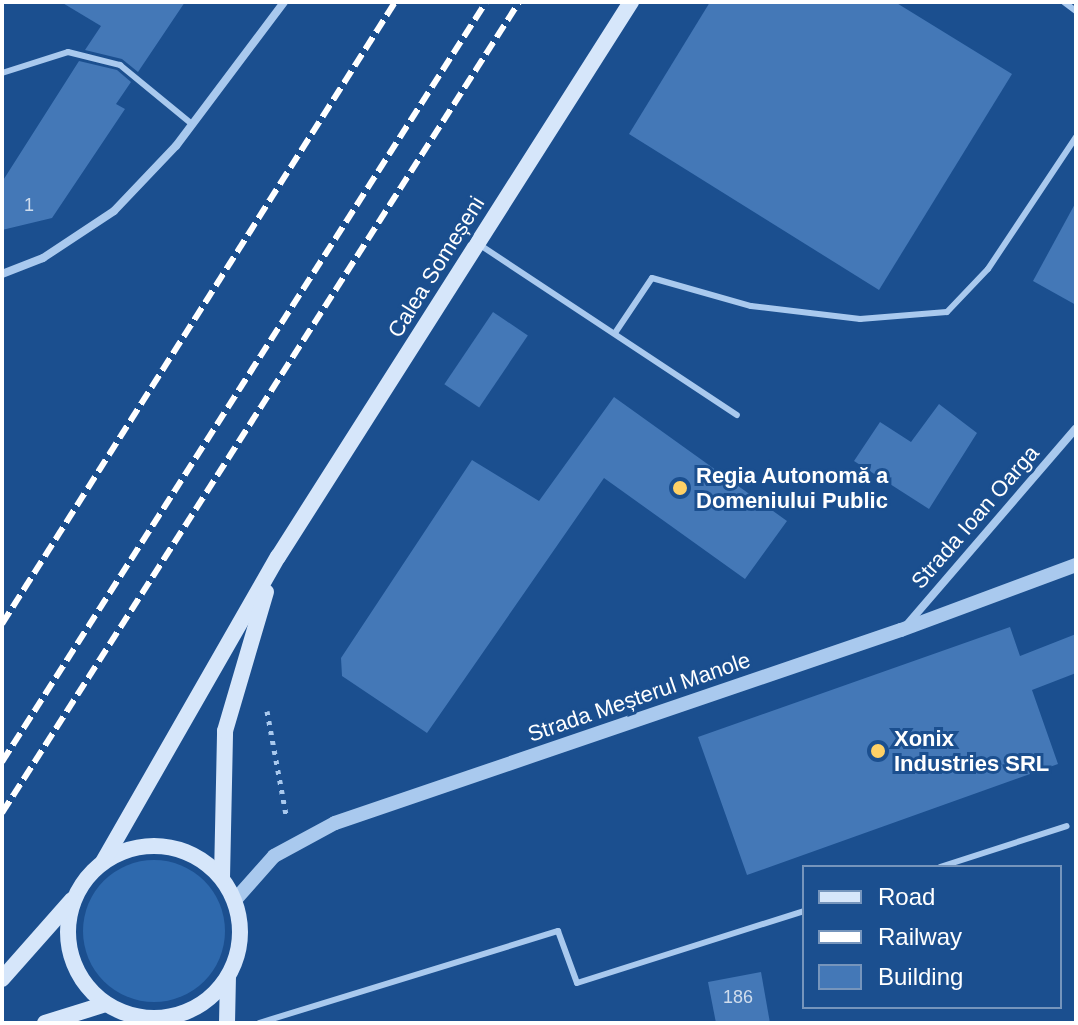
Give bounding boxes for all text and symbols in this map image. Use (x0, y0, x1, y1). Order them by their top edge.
street label: Calea Someșeni (382, 192, 490, 342)
house number: 1 (24, 194, 34, 216)
street label: Strada Ioan Oarga (906, 440, 1044, 594)
place label: Regia Autonomă a Domeniului Public (696, 462, 889, 514)
marker: Regia Autonomă a Domeniului Public (671, 479, 689, 497)
street label: Strada Meșterul Manole (524, 646, 754, 748)
place label: Xonix Industries SRL (894, 725, 1049, 776)
marker: Xonix Industries SRL (869, 742, 887, 760)
legend (802, 865, 1062, 1009)
text: Road (878, 883, 935, 910)
text: Railway (878, 923, 962, 950)
text: Building (878, 963, 963, 990)
house number: 186 (723, 986, 753, 1008)

